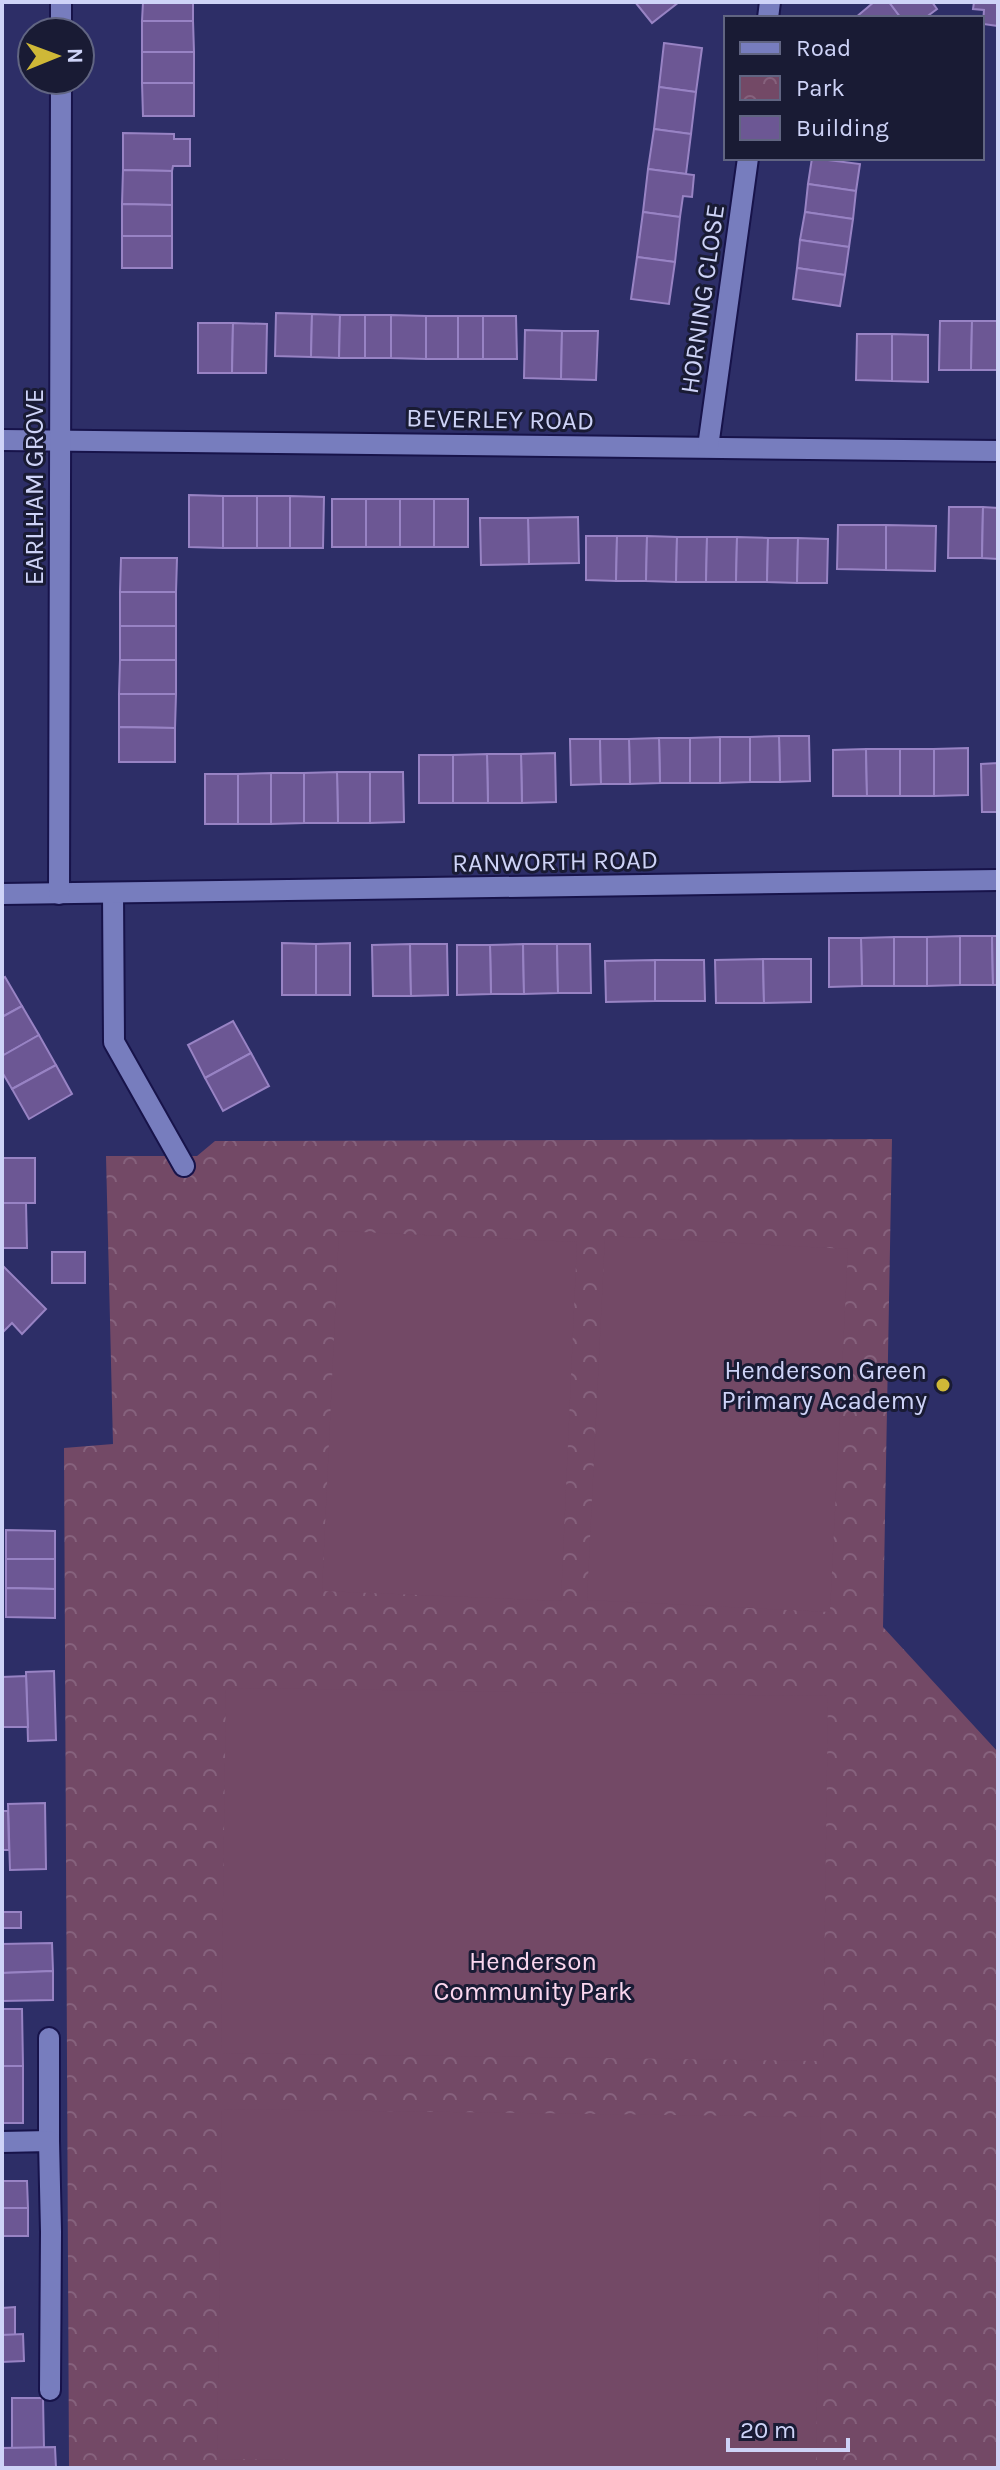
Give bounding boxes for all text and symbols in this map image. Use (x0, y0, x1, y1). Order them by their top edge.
north arrow (16, 16, 96, 96)
legend (724, 16, 984, 160)
text: Road (796, 34, 851, 62)
text: N (62, 48, 88, 64)
text: Park (796, 74, 845, 102)
text: Building (796, 114, 889, 142)
street label: HORNING CLOSE (674, 202, 731, 396)
street label: EARLHAM GROVE (19, 389, 50, 585)
street label: BEVERLEY ROAD (406, 402, 594, 437)
street label: RANWORTH ROAD (452, 844, 658, 879)
place label: Henderson Green Primary Academy (721, 1355, 927, 1416)
marker: Henderson Green Primary Academy (934, 1376, 952, 1394)
park label: Henderson Community Park (434, 1946, 632, 2007)
scale bar (728, 2402, 848, 2452)
text: 20 m (740, 2416, 796, 2444)

